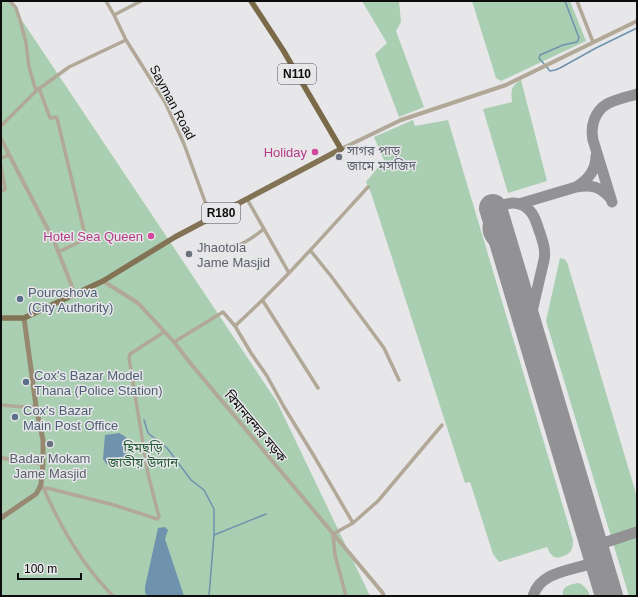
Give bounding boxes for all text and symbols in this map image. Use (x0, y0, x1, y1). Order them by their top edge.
street label: Sayman Road (147, 62, 199, 142)
road number: N110 (278, 64, 316, 84)
place label: সাগর পাড় জামে মসজিদ (346, 143, 417, 173)
place label: Holiday (264, 145, 307, 160)
marker: Holiday (310, 147, 320, 157)
marker: সাগর পাড় জামে মসজিদ (334, 152, 344, 162)
road number: R180 (202, 203, 240, 223)
place label: Hotel Sea Queen (43, 229, 143, 244)
marker: Hotel Sea Queen (146, 231, 156, 241)
place label: Jhaotola Jame Masjid (197, 240, 270, 270)
marker: Jhaotola Jame Masjid (184, 249, 194, 259)
place label: Pouroshova (City Authority) (28, 285, 113, 315)
marker: Pouroshova (City Authority) (15, 294, 25, 304)
place label: Cox's Bazar Model Thana (Police Station) (34, 368, 163, 398)
marker: Cox's Bazar Model Thana (Police Station) (21, 377, 31, 387)
street label: বিমানবন্দর সড়ক (221, 387, 290, 465)
place label: Cox's Bazar Main Post Office (23, 403, 118, 433)
marker: Cox's Bazar Main Post Office (10, 412, 20, 422)
marker: Badar Mokam Jame Masjid (45, 439, 55, 449)
park label: হিমছড়ি জাতীয় উদ্যান (107, 440, 178, 470)
place label: Badar Mokam Jame Masjid (10, 451, 90, 481)
scale bar (18, 555, 81, 581)
text: 100 m (24, 562, 57, 576)

